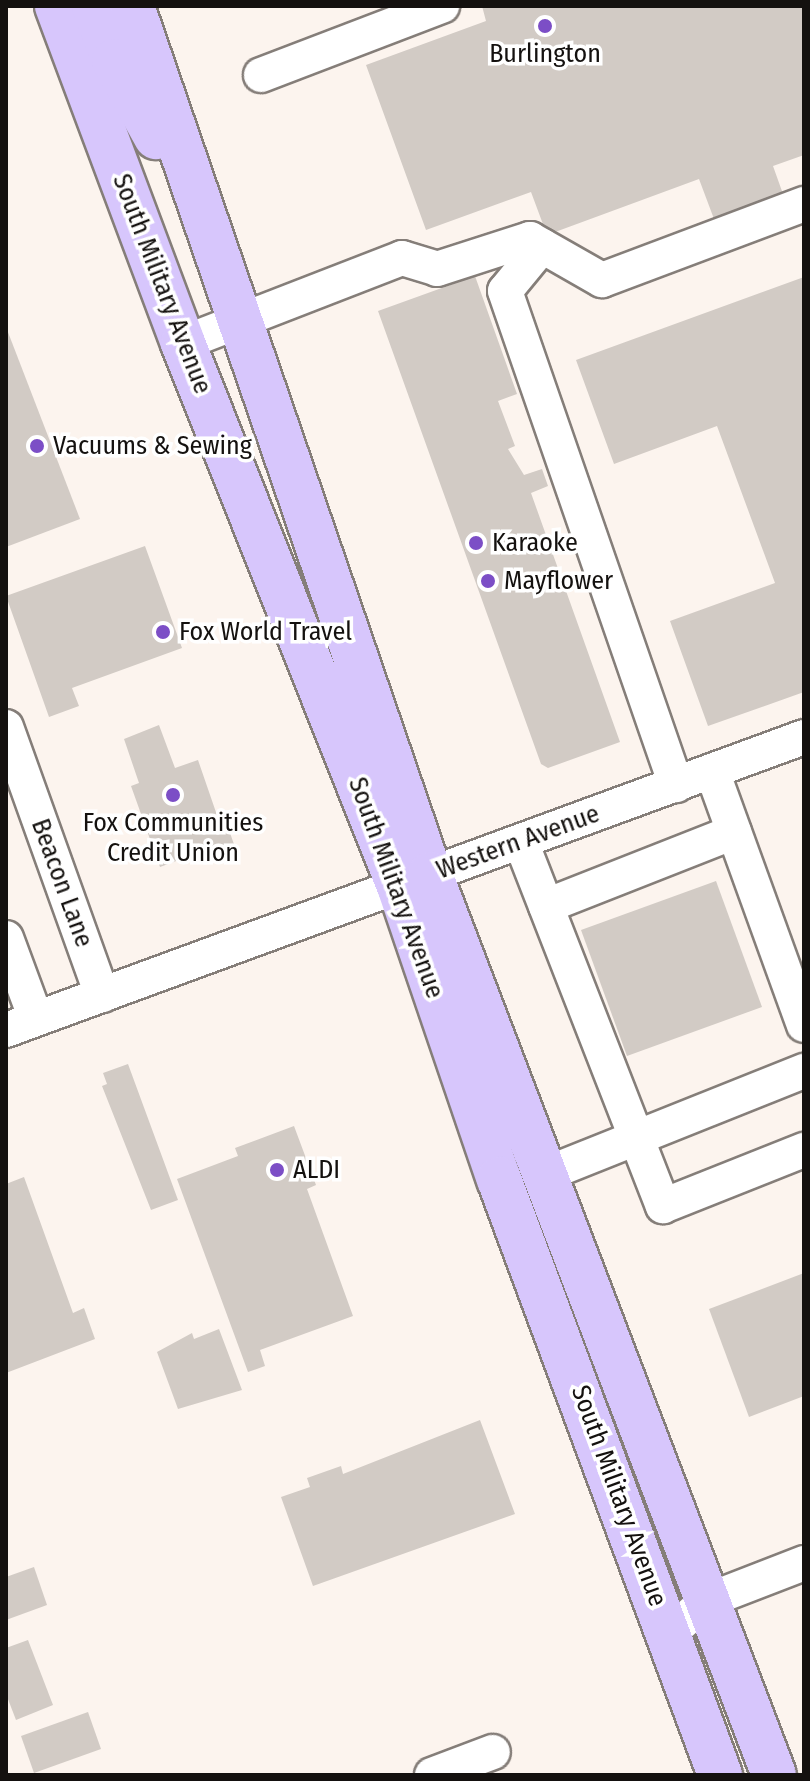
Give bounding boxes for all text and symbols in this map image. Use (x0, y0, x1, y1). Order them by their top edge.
marker: Burlington (536, 17, 554, 35)
place label: Burlington (489, 38, 601, 70)
street label: South Military Avenue (106, 170, 218, 398)
place label: Vacuums & Sewing (53, 430, 252, 462)
marker: Vacuums & Sewing (28, 437, 46, 455)
place label: Karaoke (492, 527, 578, 559)
marker: Karaoke (467, 534, 485, 552)
place label: Mayflower (504, 565, 613, 597)
marker: Mayflower (479, 572, 497, 590)
place label: Fox World Travel (179, 616, 352, 648)
marker: Fox World Travel (154, 623, 172, 641)
street label: South Military Avenue (342, 773, 450, 1003)
marker: Fox Communities Credit Union (164, 786, 182, 804)
street label: Western Avenue (432, 798, 604, 886)
place label: Fox Communities Credit Union (83, 807, 263, 868)
street label: Beacon Lane (24, 815, 100, 951)
place label: ALDI (293, 1154, 340, 1186)
marker: ALDI (268, 1161, 286, 1179)
street label: South Military Avenue (565, 1381, 673, 1611)

